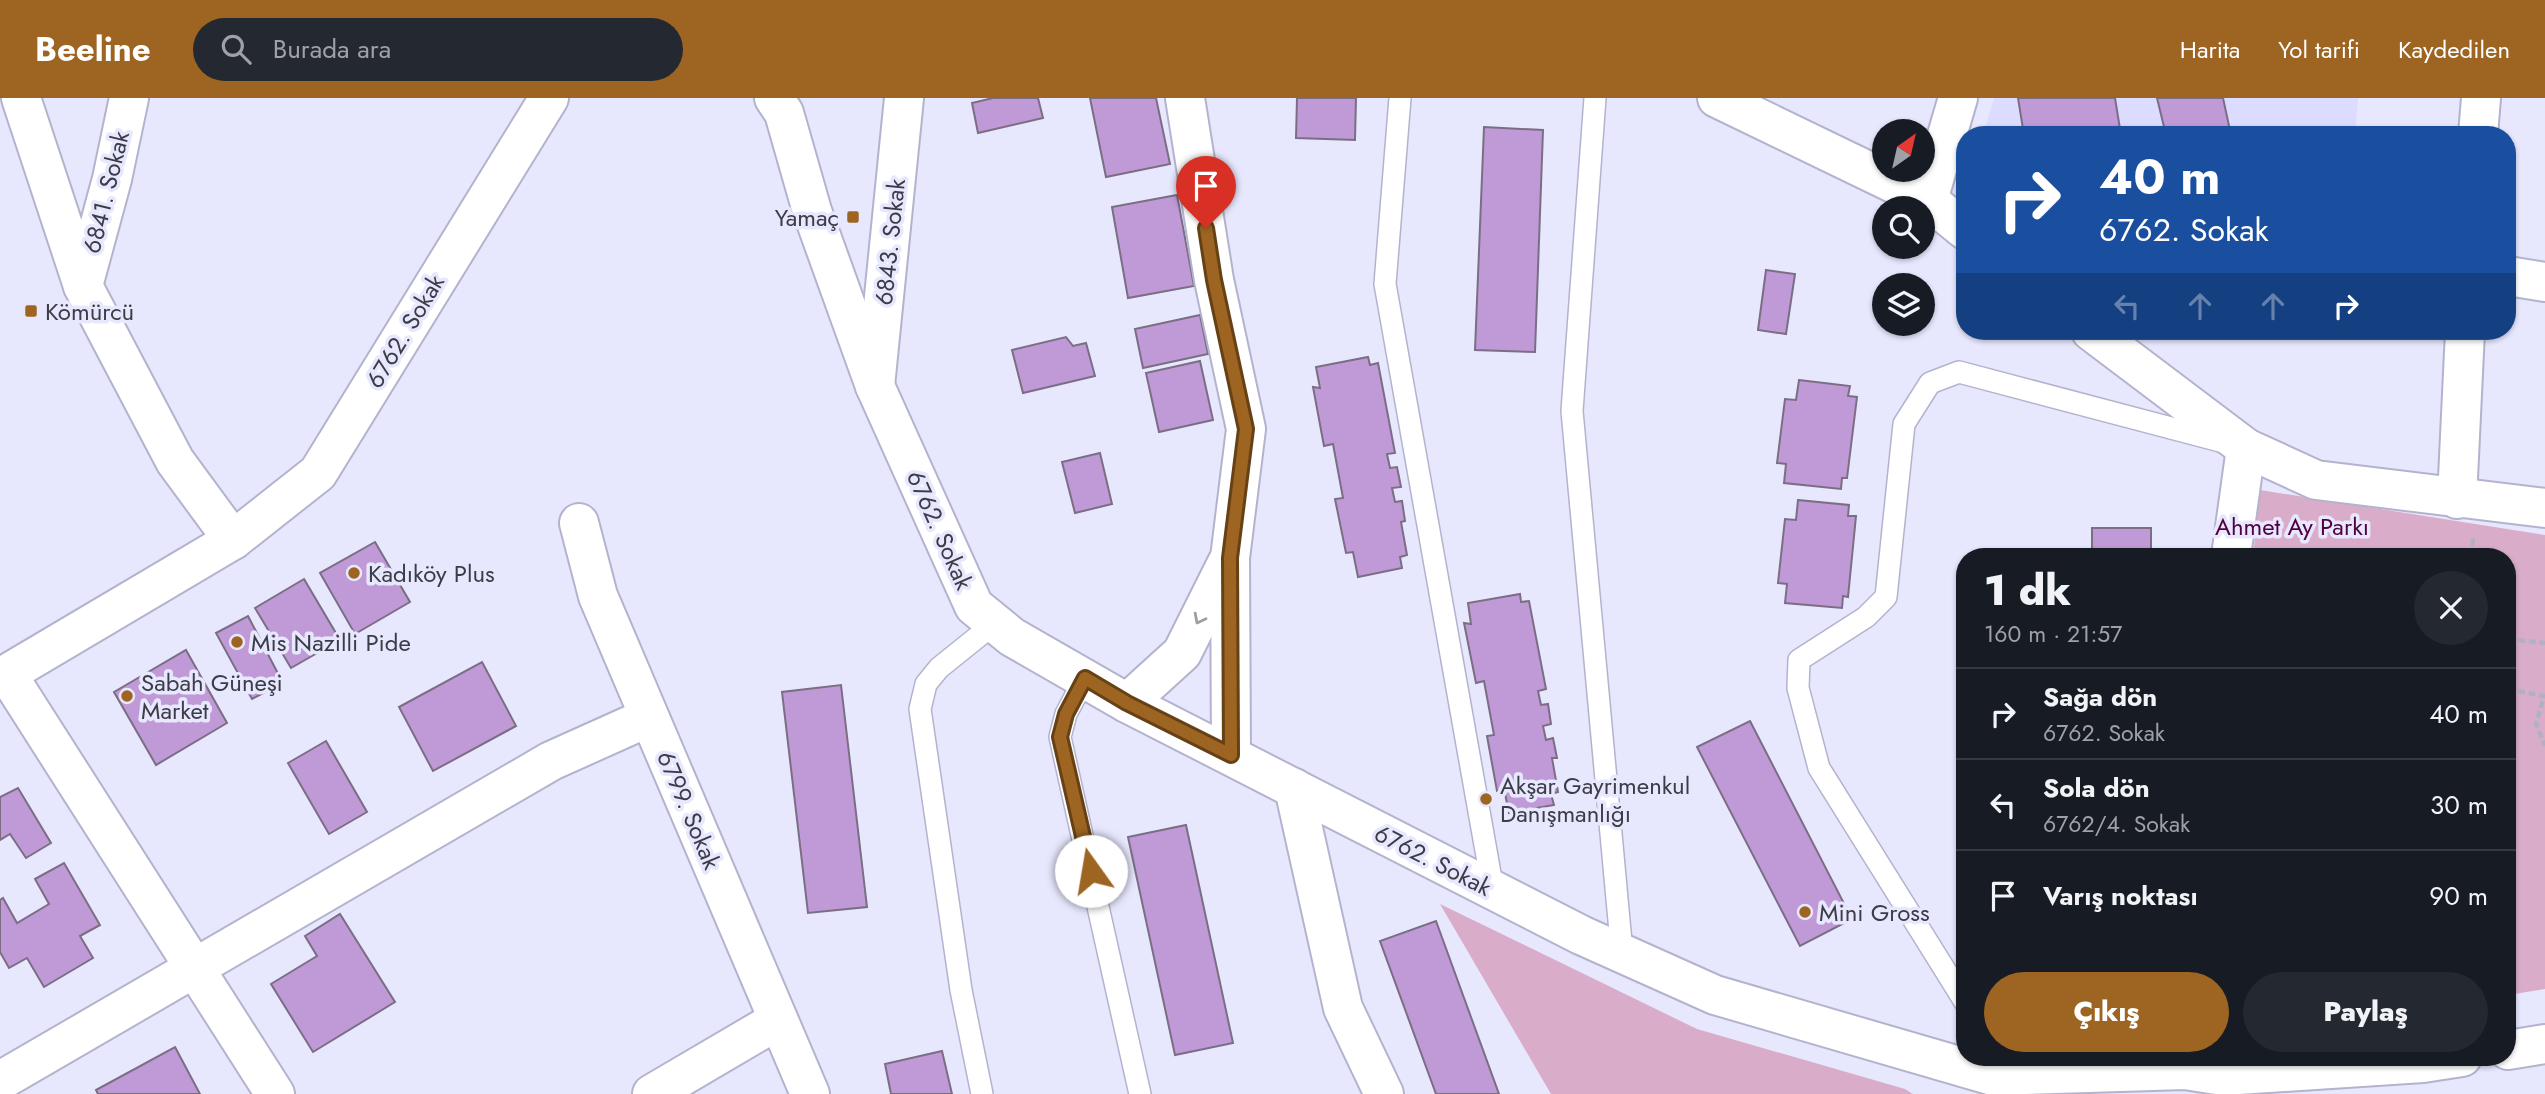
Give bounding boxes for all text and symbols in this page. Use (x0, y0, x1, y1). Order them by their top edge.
search box (193, 18, 683, 81)
text: Beeline (35, 26, 151, 73)
icon: search (217, 30, 255, 68)
text: Burada ara (273, 30, 391, 68)
text: Harita (2180, 32, 2240, 67)
text: Yol tarifi (2278, 32, 2360, 67)
text: Kaydedilen (2398, 32, 2510, 67)
north arrow (1872, 119, 1936, 182)
map controls (1872, 119, 1935, 336)
street label: 6841. Sokak (74, 127, 138, 257)
text: 40 m (2099, 142, 2221, 212)
icon: right (1984, 154, 2075, 245)
pin (1176, 156, 1236, 228)
icon: arrive (1187, 167, 1225, 205)
street label: 6843. Sokak (866, 177, 914, 307)
button: search (1872, 196, 1935, 259)
place label: Yamaç (775, 200, 839, 235)
text: 6762. Sokak (2099, 207, 2269, 253)
marker: Yamaç (845, 209, 861, 225)
street label: 6762. Sokak (357, 267, 453, 395)
button: layers (1872, 273, 1935, 336)
icon: left (2108, 287, 2146, 325)
icon: ahead (2181, 287, 2219, 325)
icon: ahead (2254, 287, 2292, 325)
icon: right (2327, 287, 2365, 325)
place label: Kömürcü (45, 294, 134, 329)
marker: Kömürcü (23, 303, 39, 319)
street label: 6762. Sokak (898, 465, 982, 596)
park label: Ahmet Ay Parkı (2215, 509, 2369, 544)
place label: Kadıköy Plus (368, 556, 495, 591)
text: 1 dk (1984, 560, 2071, 621)
marker: Kadıköy Plus (346, 565, 362, 581)
button: close (2414, 571, 2488, 645)
one-way arrow (1194, 612, 1208, 624)
text: 160 m · 21:57 (1984, 617, 2122, 651)
place label: Mis Nazilli Pide (251, 625, 411, 660)
marker: Mis Nazilli Pide (229, 634, 245, 650)
place label: Sabah Güneşi Market (141, 665, 283, 728)
text: Sağa dön (2043, 678, 2157, 716)
marker: Sabah Güneşi Market (119, 688, 135, 704)
icon: right (1984, 695, 2022, 733)
text: 40 m (2429, 695, 2488, 733)
text: 6762. Sokak (2043, 716, 2165, 750)
street label: 6799. Sokak (648, 745, 730, 875)
place label: Akşar Gayrimenkul Danışmanlığı (1500, 768, 1690, 831)
text: Sola dön (2043, 769, 2150, 807)
icon: left (1984, 786, 2022, 824)
text: 30 m (2430, 786, 2488, 824)
marker: Akşar Gayrimenkul Danışmanlığı (1478, 791, 1494, 807)
text: 6762/4. Sokak (2043, 807, 2190, 841)
street label: 6762. Sokak (1368, 816, 1498, 905)
position arrow (1054, 834, 1128, 908)
icon: arrive (1984, 877, 2022, 915)
text: Varış noktası (2043, 877, 2198, 915)
text: 90 m (2429, 877, 2488, 915)
place label: Mini Gross (1819, 895, 1930, 930)
marker: Mini Gross (1797, 904, 1813, 920)
button: Çıkış (1984, 972, 2229, 1052)
button: Paylaş (2243, 972, 2488, 1052)

